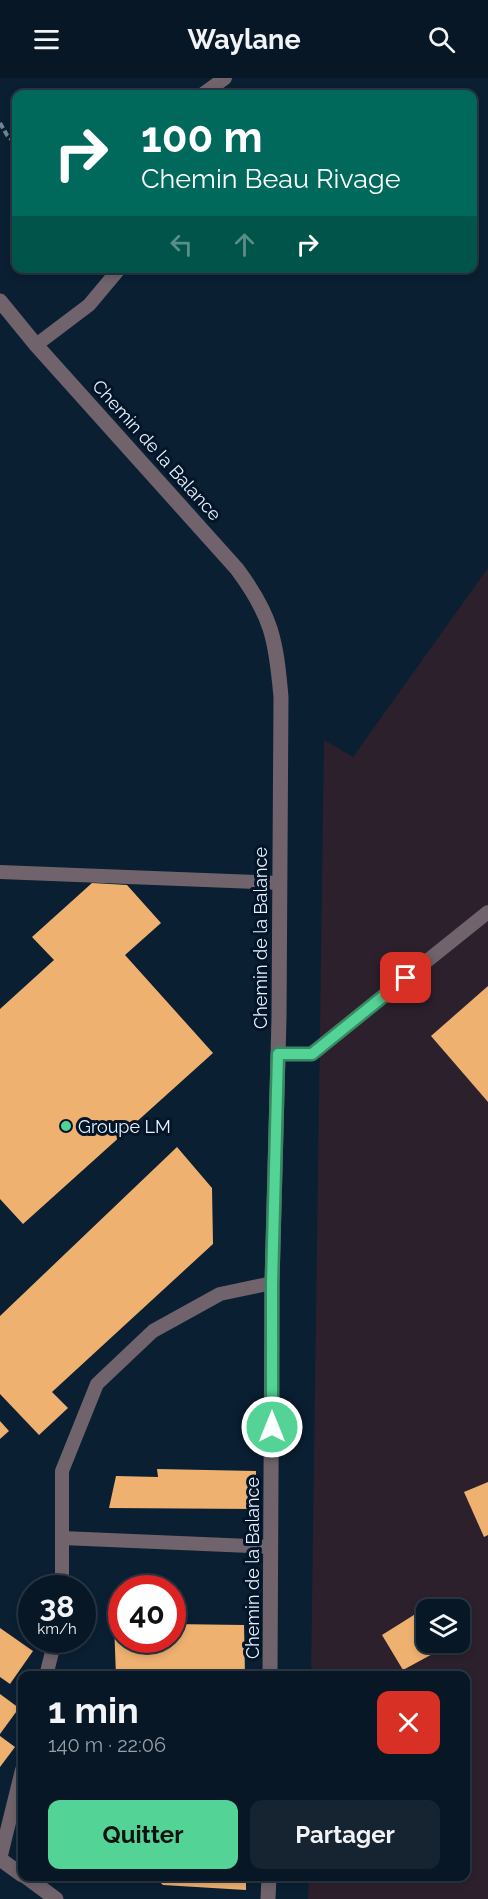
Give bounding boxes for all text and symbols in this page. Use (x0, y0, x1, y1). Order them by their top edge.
icon: menu (30, 23, 63, 56)
icon: search (425, 23, 458, 56)
text: Waylane (187, 24, 301, 55)
text: 100 m (141, 113, 263, 162)
icon: right (42, 114, 120, 192)
text: Chemin Beau Rivage (141, 163, 401, 194)
icon: left (165, 228, 198, 261)
icon: ahead (228, 228, 261, 261)
icon: right (291, 228, 324, 261)
street label: Chemin de la Balance (88, 375, 226, 525)
street label: Chemin de la Balance (250, 847, 271, 1029)
pin (380, 952, 431, 1003)
icon: arrive (389, 961, 422, 994)
place label: Groupe LM (78, 1116, 171, 1137)
marker: Groupe LM (59, 1119, 73, 1133)
position arrow (240, 1395, 304, 1459)
street label: Chemin de la Balance (242, 1477, 263, 1659)
speed limit sign: 40 (108, 1575, 186, 1653)
text: 38 (40, 1589, 74, 1624)
map controls (416, 1599, 470, 1653)
button: layers (416, 1599, 470, 1653)
text: km/h (37, 1620, 77, 1638)
text: 1 min (48, 1689, 139, 1731)
button: close (377, 1691, 440, 1754)
text: 140 m · 22:06 (48, 1733, 166, 1757)
button: Quitter (48, 1800, 238, 1869)
button: Partager (250, 1800, 440, 1869)

